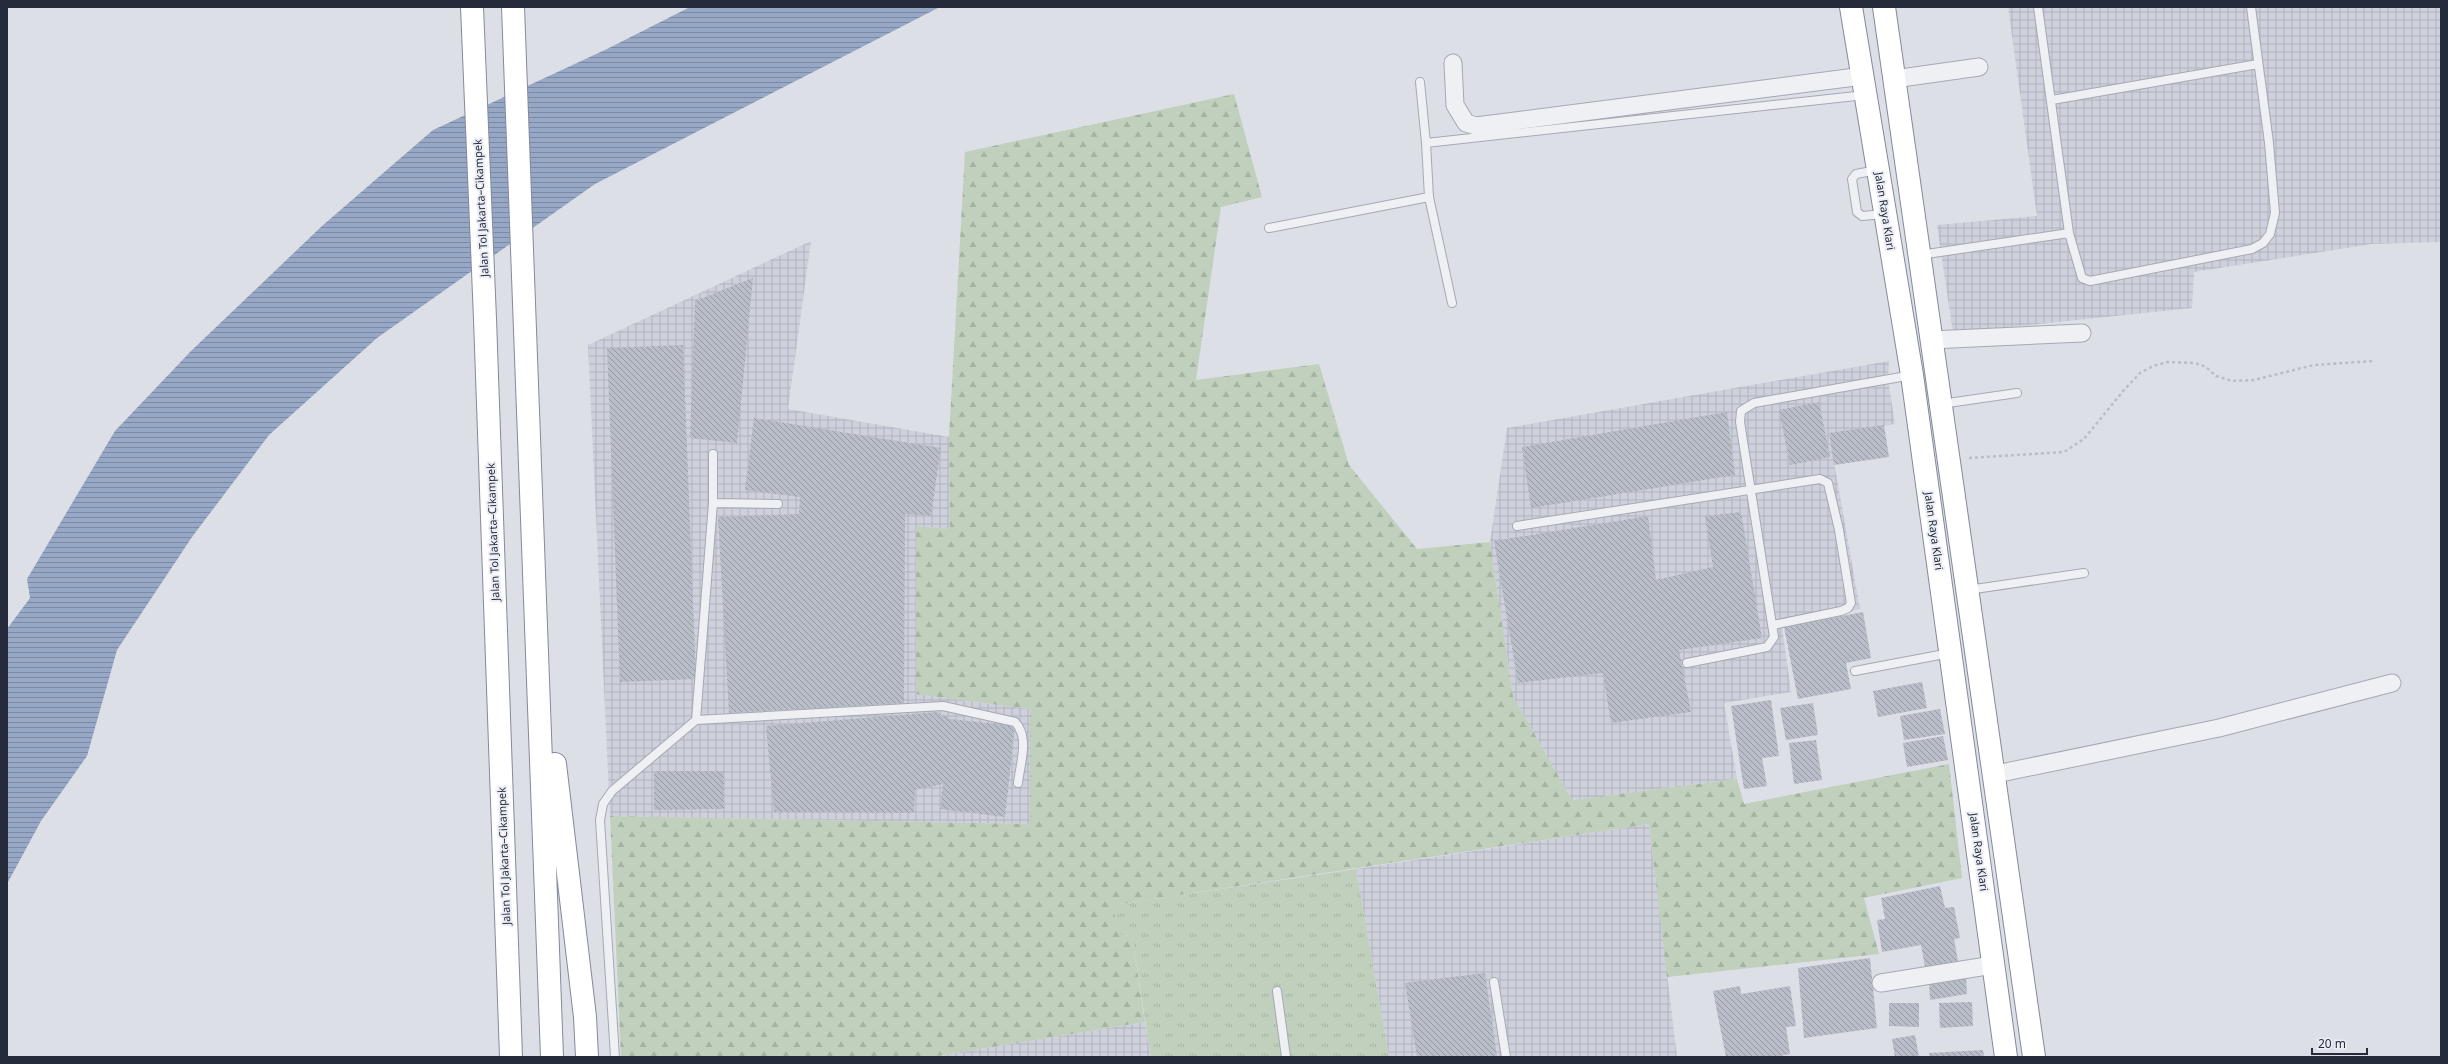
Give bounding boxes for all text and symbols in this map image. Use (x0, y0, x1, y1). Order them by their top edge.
street label: Jalan Tol Jakarta–Cikampek (469, 139, 492, 278)
street label: Jalan Raya Klari (1872, 170, 1899, 251)
street label: Jalan Tol Jakarta–Cikampek (483, 463, 502, 602)
street label: Jalan Raya Klari (1921, 490, 1947, 571)
street label: Jalan Tol Jakarta–Cikampek (494, 787, 513, 926)
street label: Jalan Raya Klari (1966, 811, 1992, 892)
scale bar (2312, 1030, 2367, 1056)
text: 20 m (2318, 1035, 2346, 1052)

